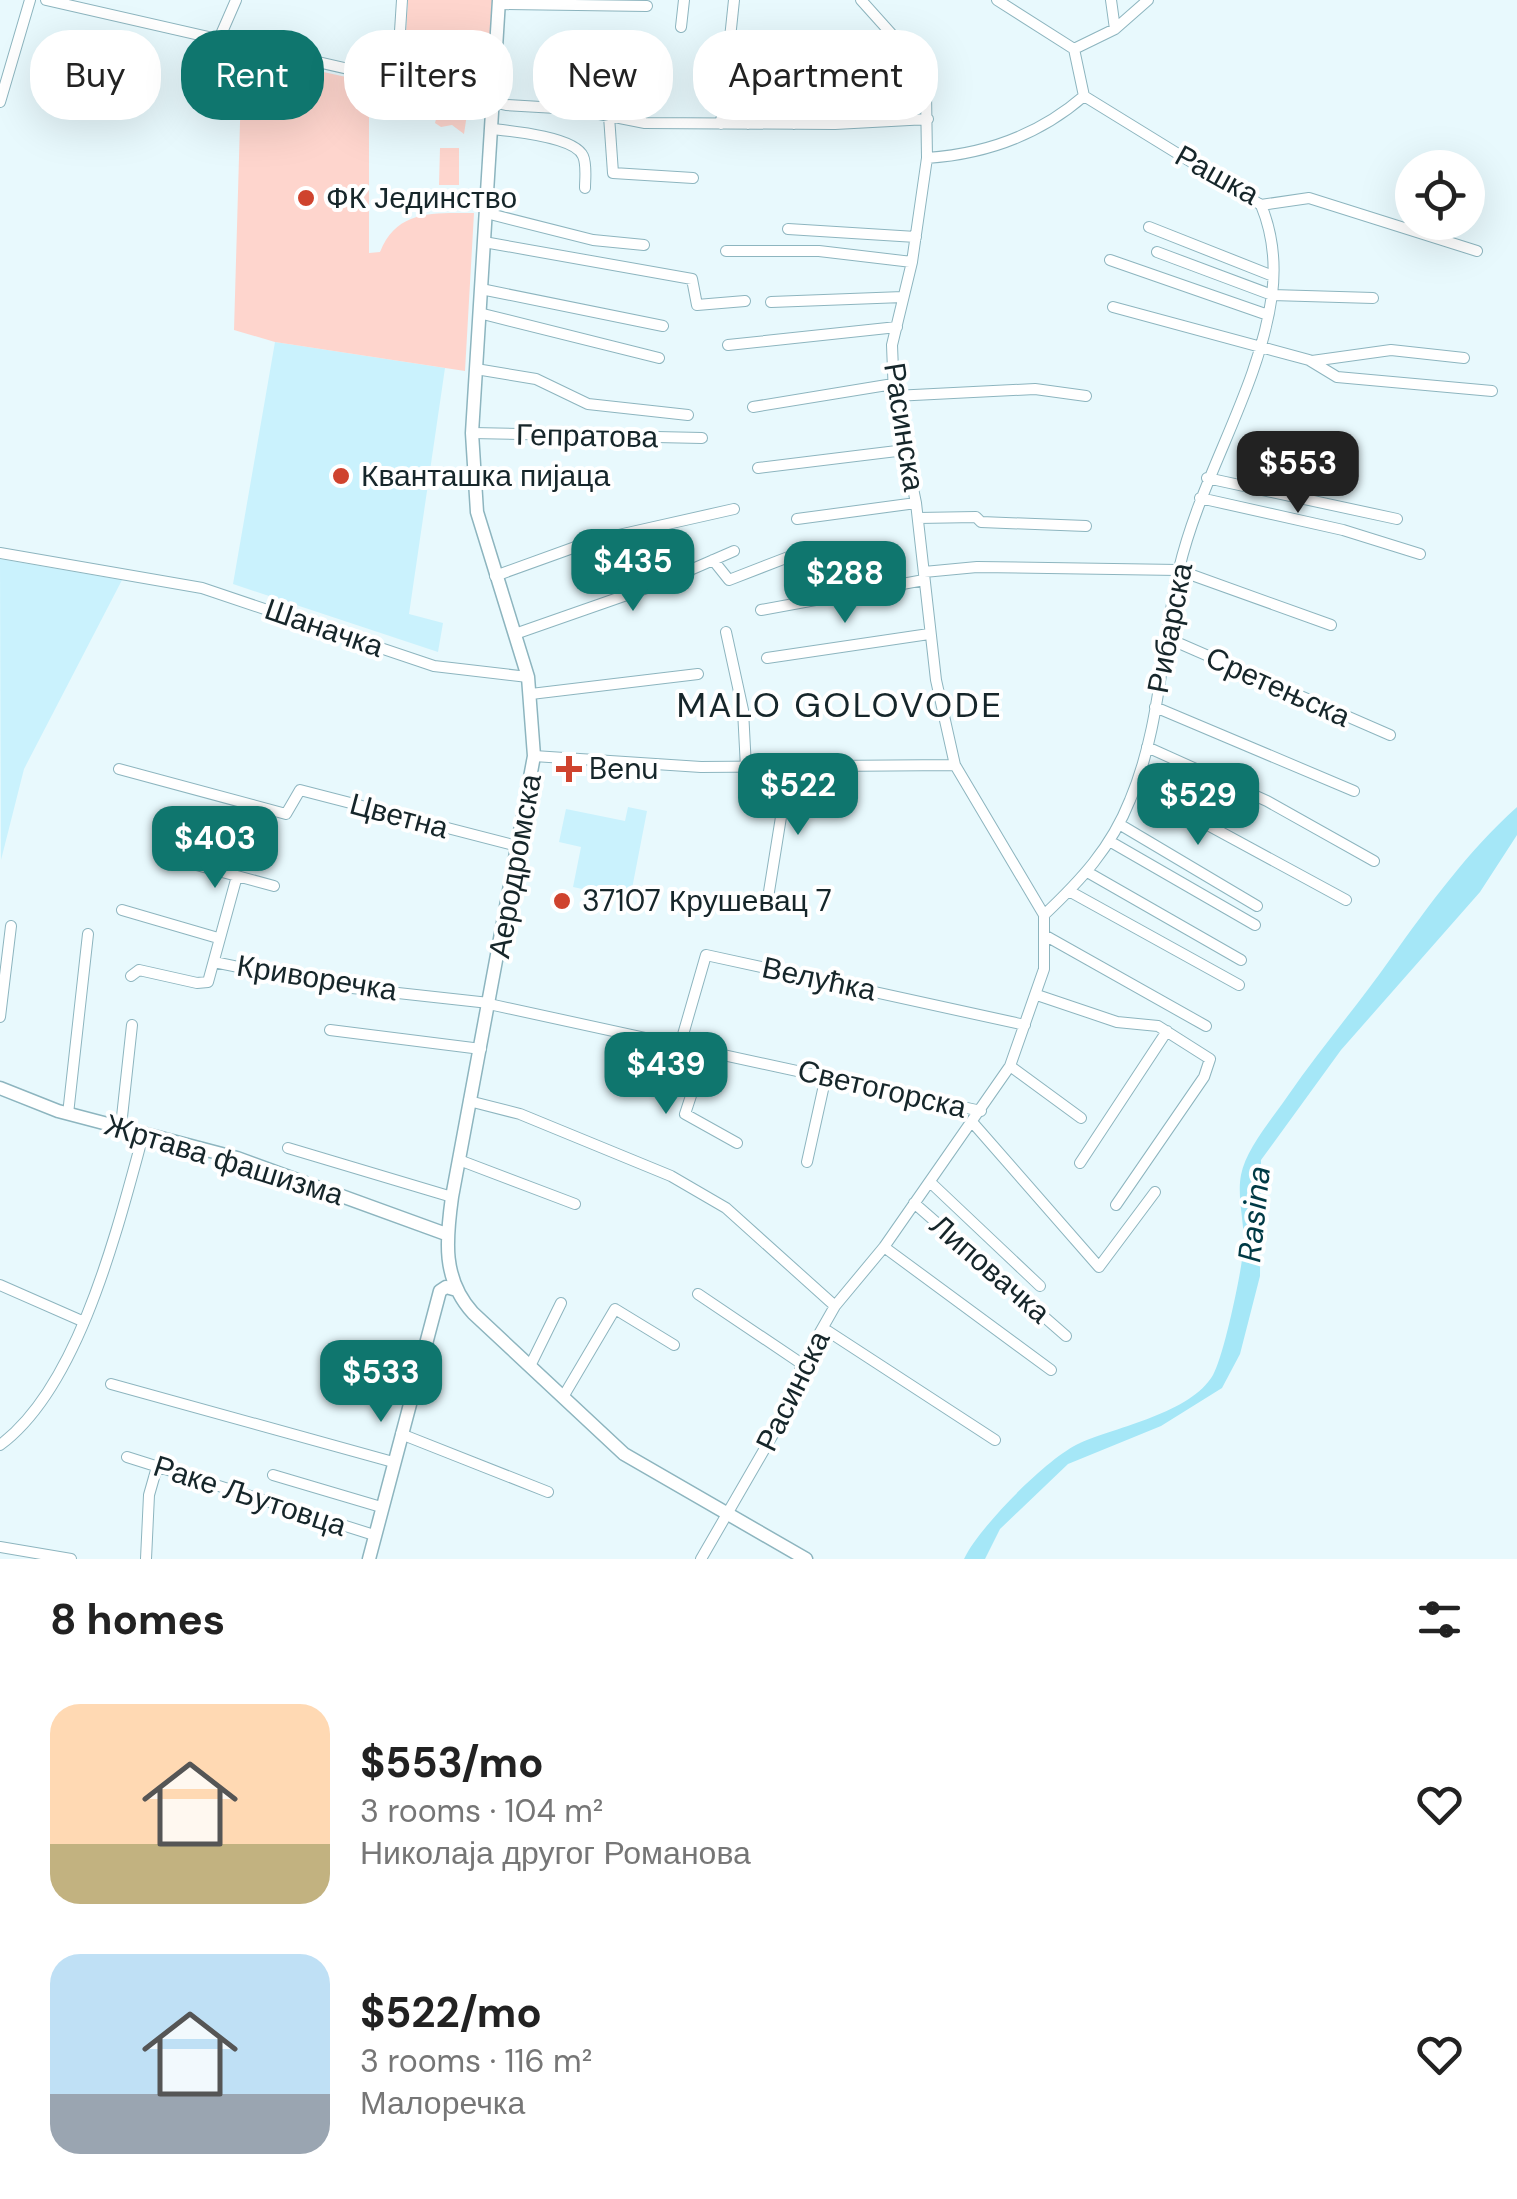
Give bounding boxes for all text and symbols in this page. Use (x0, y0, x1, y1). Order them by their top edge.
chip: Buy (30, 30, 161, 120)
chip: Rent (181, 30, 324, 120)
chip: Filters (344, 30, 513, 120)
chip: New (533, 30, 673, 120)
chip: Apartment (693, 30, 938, 120)
street label: Рашка (1168, 136, 1266, 214)
map controls (1395, 150, 1485, 240)
button: locate (1395, 150, 1485, 240)
place label: ФК Јединство (326, 178, 517, 217)
marker: ФК Јединство (295, 187, 317, 209)
street label: Расинска (875, 360, 934, 494)
street label: Гепратова (516, 415, 659, 456)
pin: $553 (1239, 431, 1357, 516)
text: $553 (1259, 442, 1337, 484)
place label: Кванташка пијаца (361, 456, 610, 495)
marker: Кванташка пијаца (330, 465, 352, 487)
pin: $435 (574, 529, 692, 614)
text: $435 (593, 540, 673, 582)
pin: $288 (786, 541, 904, 626)
text: $288 (806, 552, 884, 594)
street label: Рибарска (1138, 559, 1201, 696)
street label: Шаначка (260, 589, 389, 666)
street label: Сретењска (1200, 637, 1357, 736)
district label: MALO GOLOVODE (676, 682, 1004, 728)
place label: Benu (589, 749, 659, 788)
pin: $522 (739, 753, 857, 838)
marker: Benu (558, 758, 580, 780)
pin: $529 (1139, 763, 1257, 848)
text: $522 (760, 764, 836, 806)
street label: Аеродромска (479, 770, 550, 961)
text: $529 (1159, 774, 1237, 816)
street label: Цветна (346, 784, 453, 847)
pin: $403 (156, 806, 274, 891)
text: $403 (174, 817, 256, 859)
place label: 37107 Крушевац 7 (582, 881, 832, 920)
marker: 37107 Крушевац 7 (551, 890, 573, 912)
street label: Криворечка (234, 946, 400, 1009)
street label: Велућка (759, 947, 880, 1010)
pin: $439 (607, 1032, 725, 1117)
text: $439 (627, 1043, 706, 1085)
street label: Светогорска (794, 1050, 971, 1127)
street label: Жртава фашизма (100, 1105, 348, 1214)
water label: Rasina (1228, 1164, 1280, 1264)
street label: Липовачка (922, 1206, 1059, 1332)
street label: Расинска (747, 1324, 839, 1458)
pin: $533 (322, 1340, 440, 1425)
text: $533 (342, 1351, 420, 1393)
street label: Раке Љутовца (149, 1446, 352, 1545)
text: 8 homes (50, 1592, 225, 1647)
icon: filters (1412, 1592, 1467, 1647)
text: $553/mo (360, 1735, 544, 1790)
icon: home (130, 1744, 250, 1864)
icon: heart (1412, 1777, 1467, 1832)
text: 3 rooms · 104 m² (360, 1790, 603, 1832)
text: Николаја другог Романова (360, 1832, 751, 1874)
text: $522/mo (360, 1985, 542, 2040)
icon: home (130, 1994, 250, 2114)
icon: heart (1412, 2027, 1467, 2082)
text: 3 rooms · 116 m² (360, 2040, 592, 2082)
text: Малоречка (360, 2082, 525, 2124)

